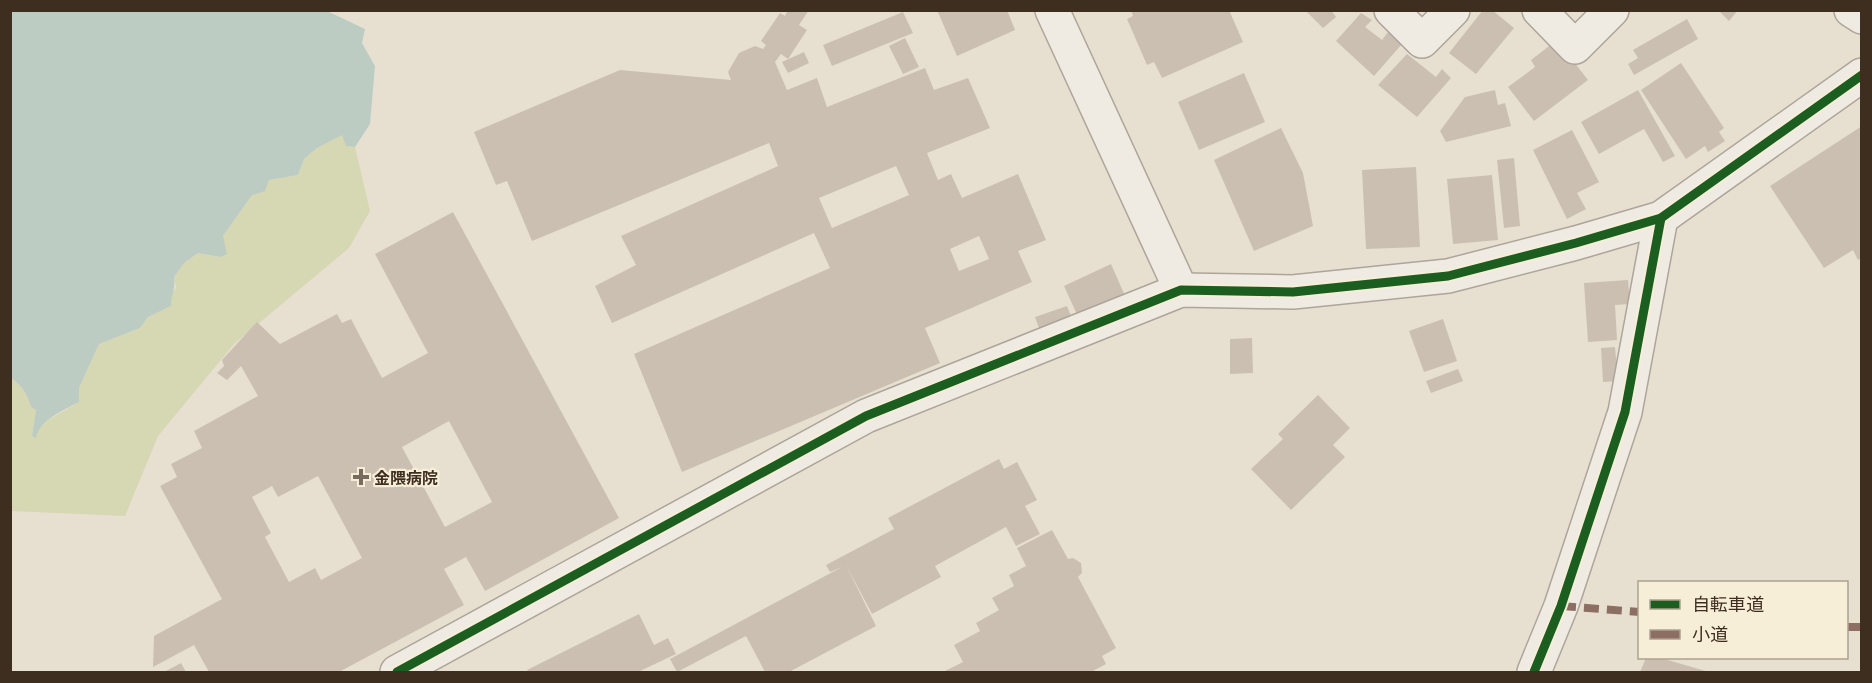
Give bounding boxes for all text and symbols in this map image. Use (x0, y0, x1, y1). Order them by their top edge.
place label: 金隈病院 (374, 465, 438, 489)
marker: 金隈病院 (352, 468, 370, 486)
legend (1638, 581, 1848, 659)
text: 自転車道 (1692, 590, 1764, 617)
text: 小道 (1692, 620, 1728, 647)

